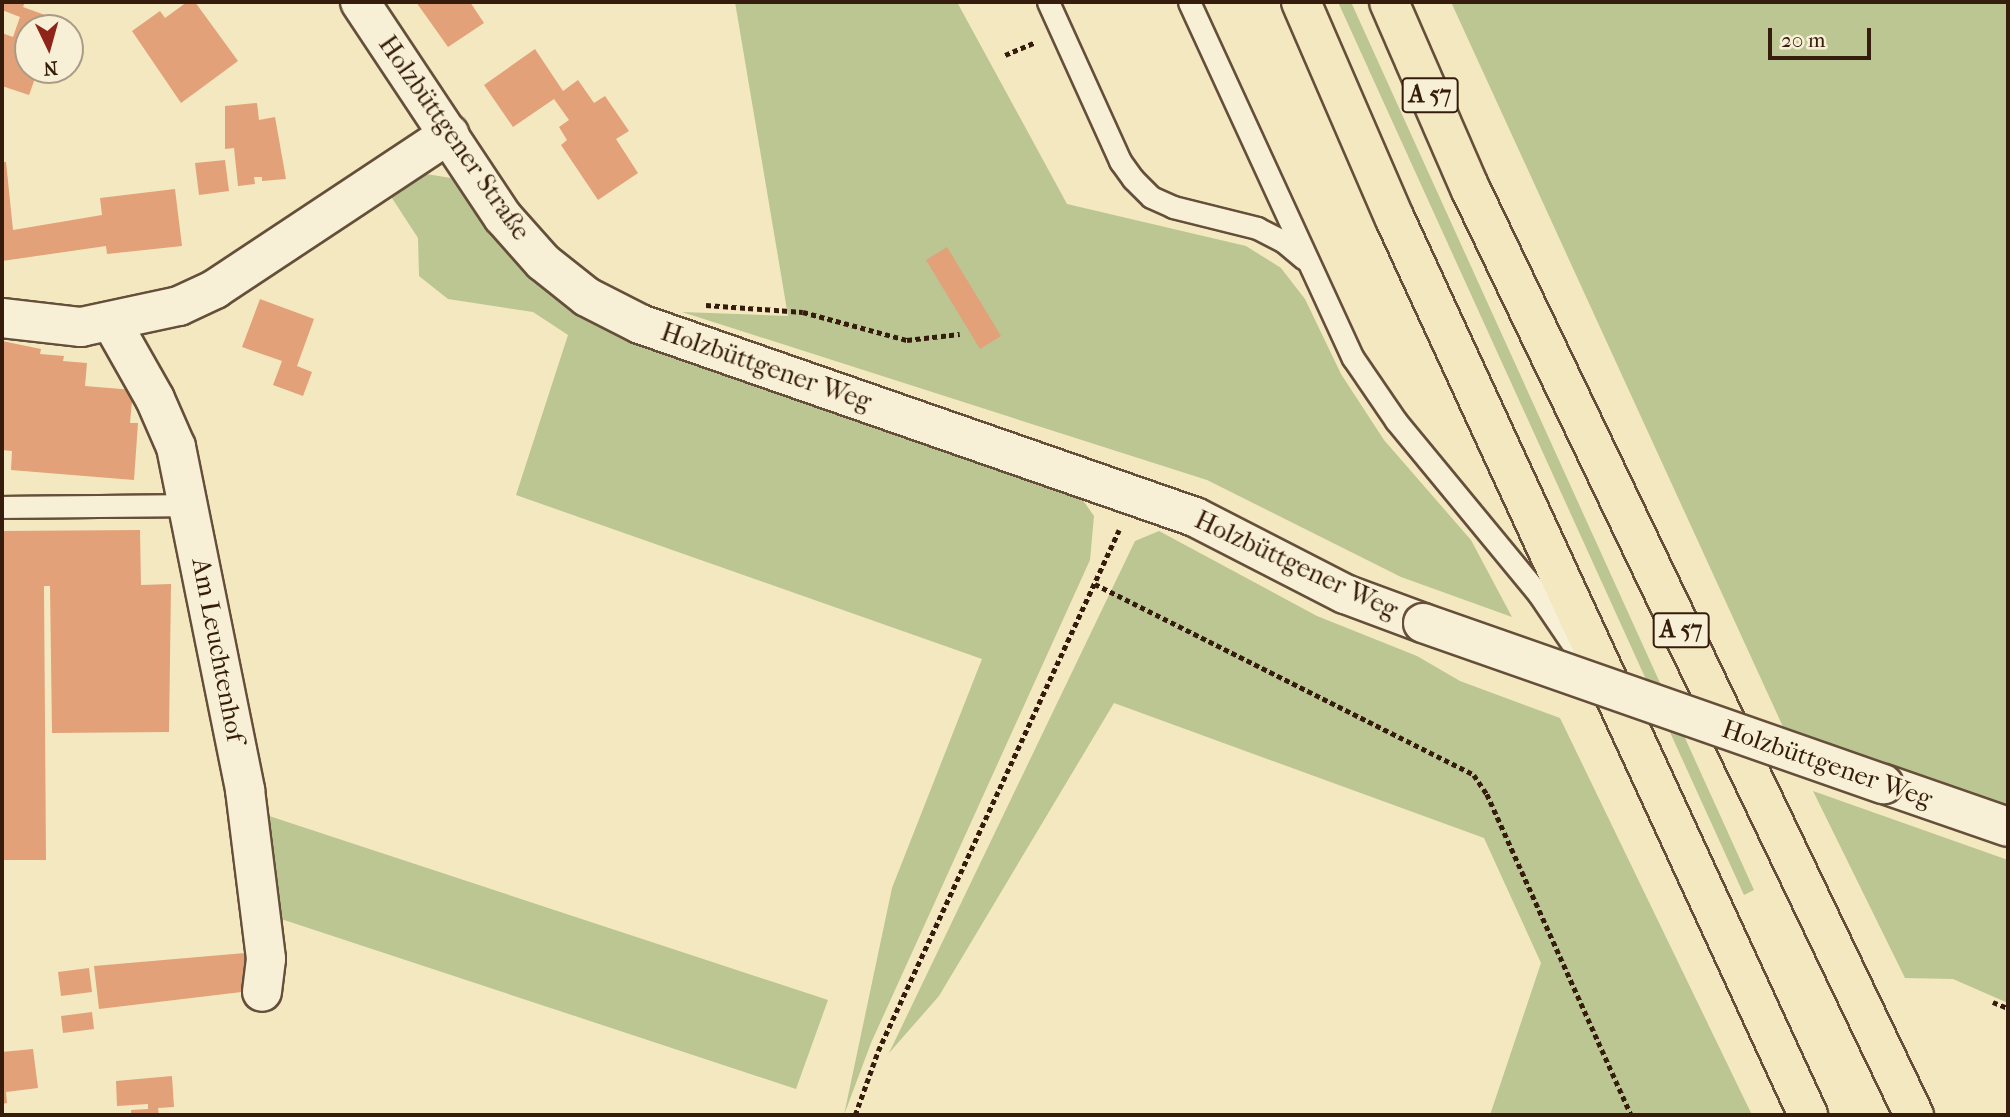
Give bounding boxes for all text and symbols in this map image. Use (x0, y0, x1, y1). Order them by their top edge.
north arrow (14, 14, 84, 84)
scale bar (1772, 14, 1875, 58)
text: 20 m (1781, 28, 1825, 52)
street label: Holzbüttgener Straße (372, 30, 536, 246)
text: N (43, 56, 59, 80)
road number: A 57 (1400, 74, 1460, 116)
street label: Holzbüttgener Weg (657, 316, 875, 418)
street label: Holzbüttgener Weg (1190, 504, 1402, 626)
street label: Am Leuchtenhof (185, 556, 251, 744)
road number: A 57 (1651, 610, 1711, 650)
street label: Holzbüttgener Weg (1718, 713, 1936, 815)

